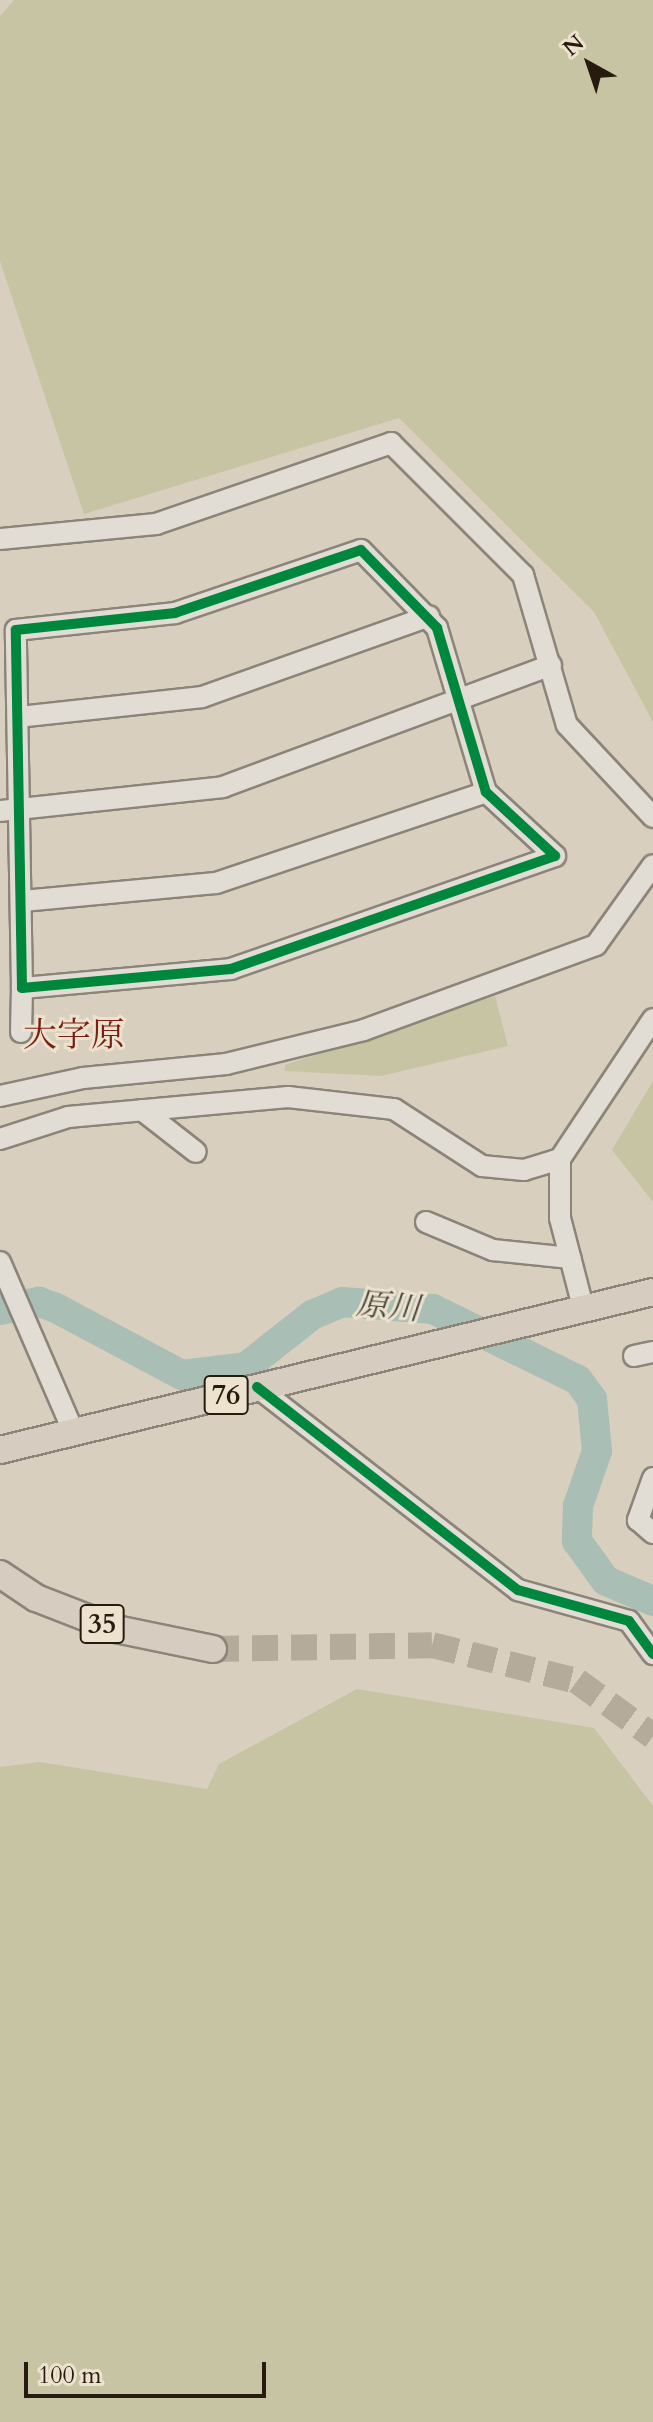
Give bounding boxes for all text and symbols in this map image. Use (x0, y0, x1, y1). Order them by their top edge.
north arrow (549, 24, 629, 104)
text: N (557, 28, 591, 63)
district label: 大字原 (23, 1016, 125, 1056)
water label: 原川 (354, 1285, 422, 1329)
road number: 76 (202, 1371, 250, 1419)
road number: 35 (78, 1600, 126, 1648)
scale bar (28, 2346, 270, 2396)
text: 100 m (38, 2359, 102, 2392)

